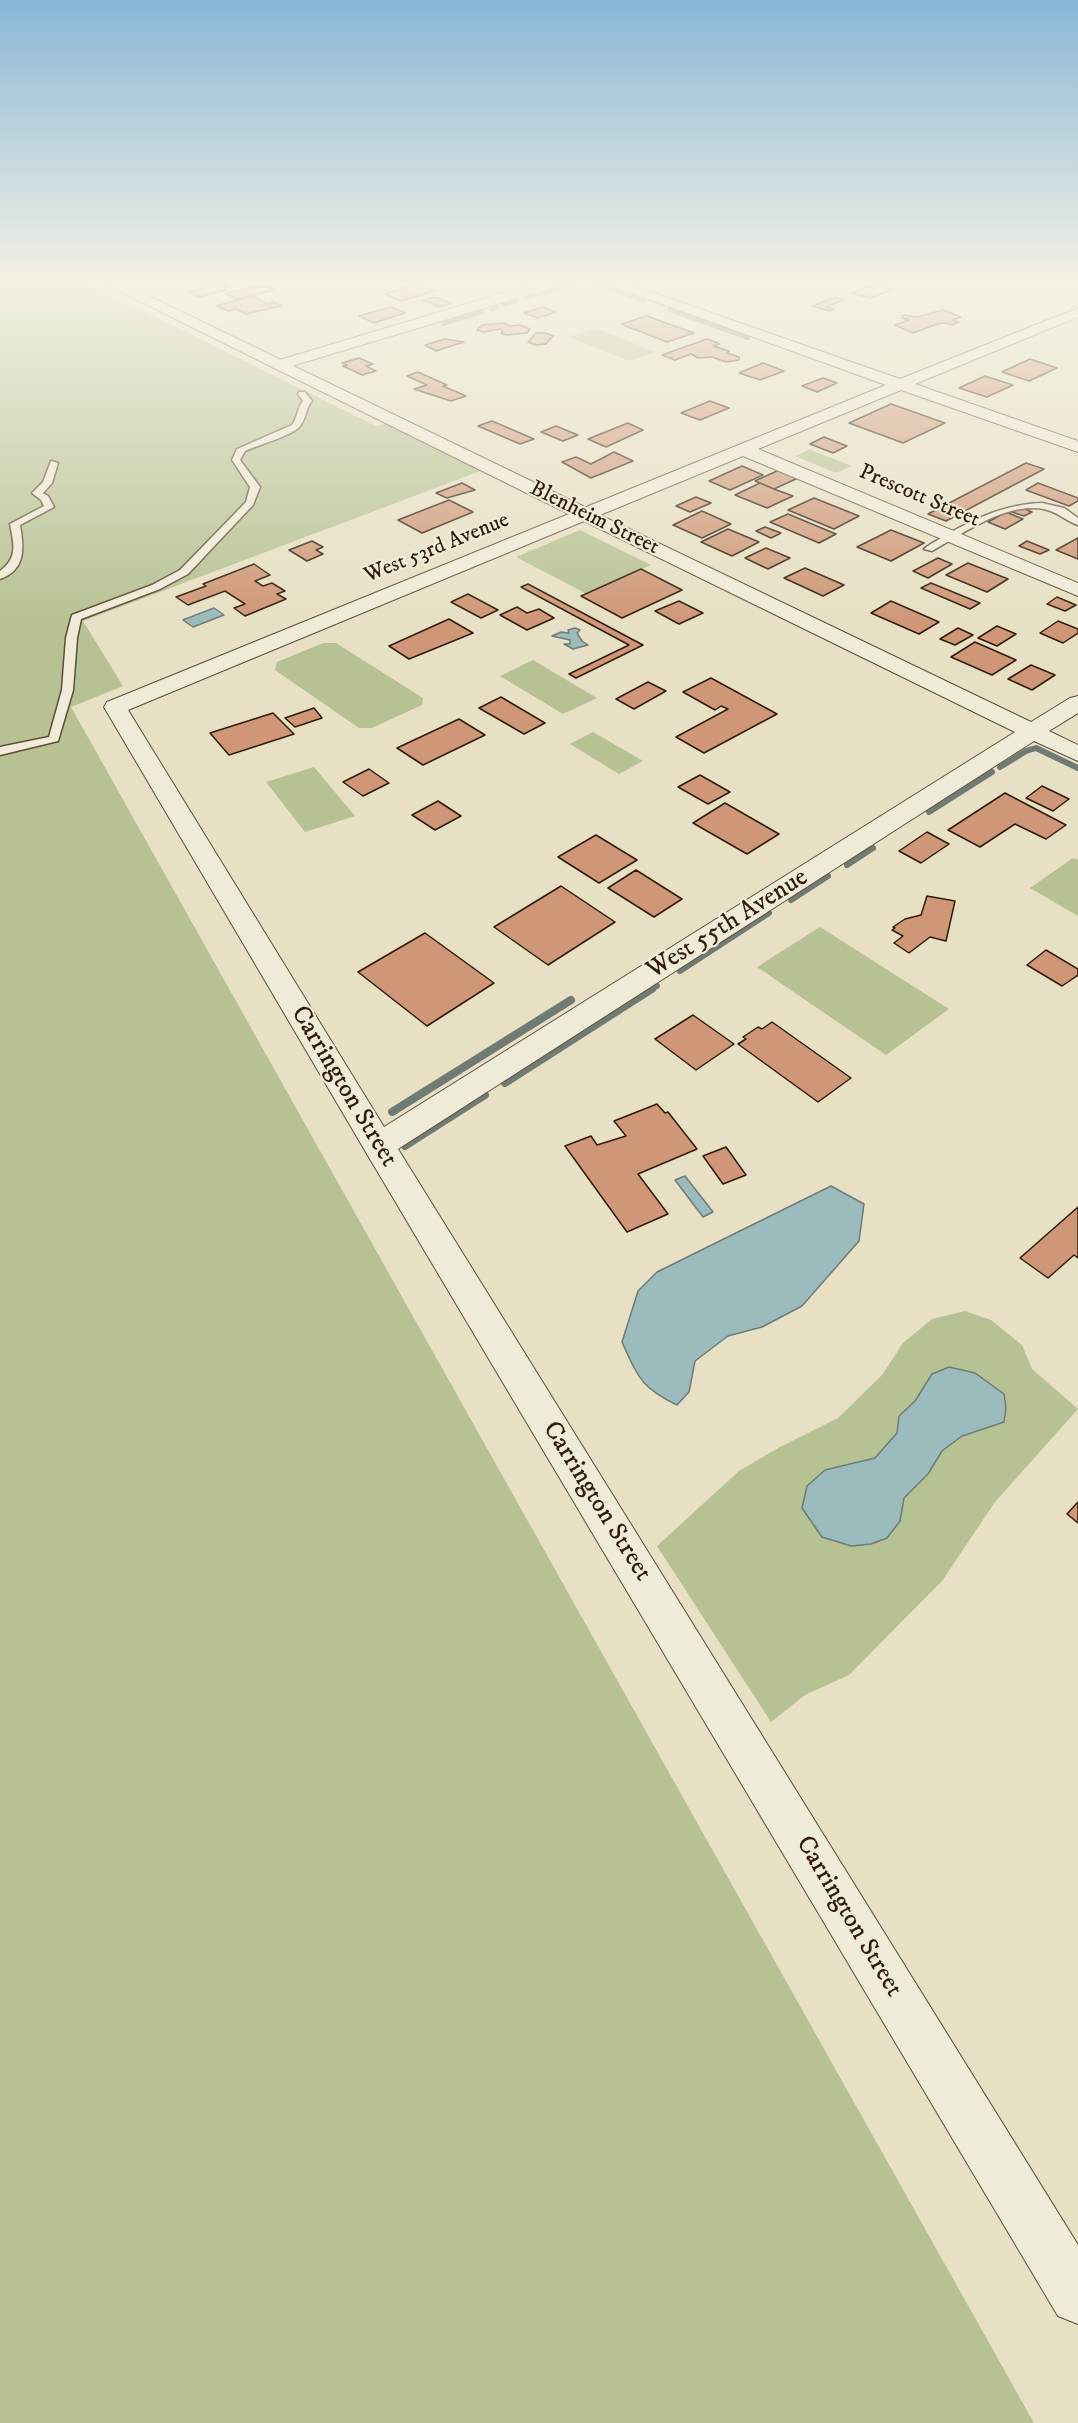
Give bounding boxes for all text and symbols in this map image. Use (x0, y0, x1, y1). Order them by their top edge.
street label: Prescott Street (855, 460, 983, 534)
street label: Blenheim Street (525, 476, 663, 562)
street label: West 53rd Avenue (361, 508, 513, 590)
street label: West 55th Avenue (642, 863, 814, 987)
street label: Carrington Street (283, 1001, 403, 1173)
street label: Carrington Street (534, 1416, 658, 1588)
street label: Carrington Street (788, 1831, 908, 2003)

